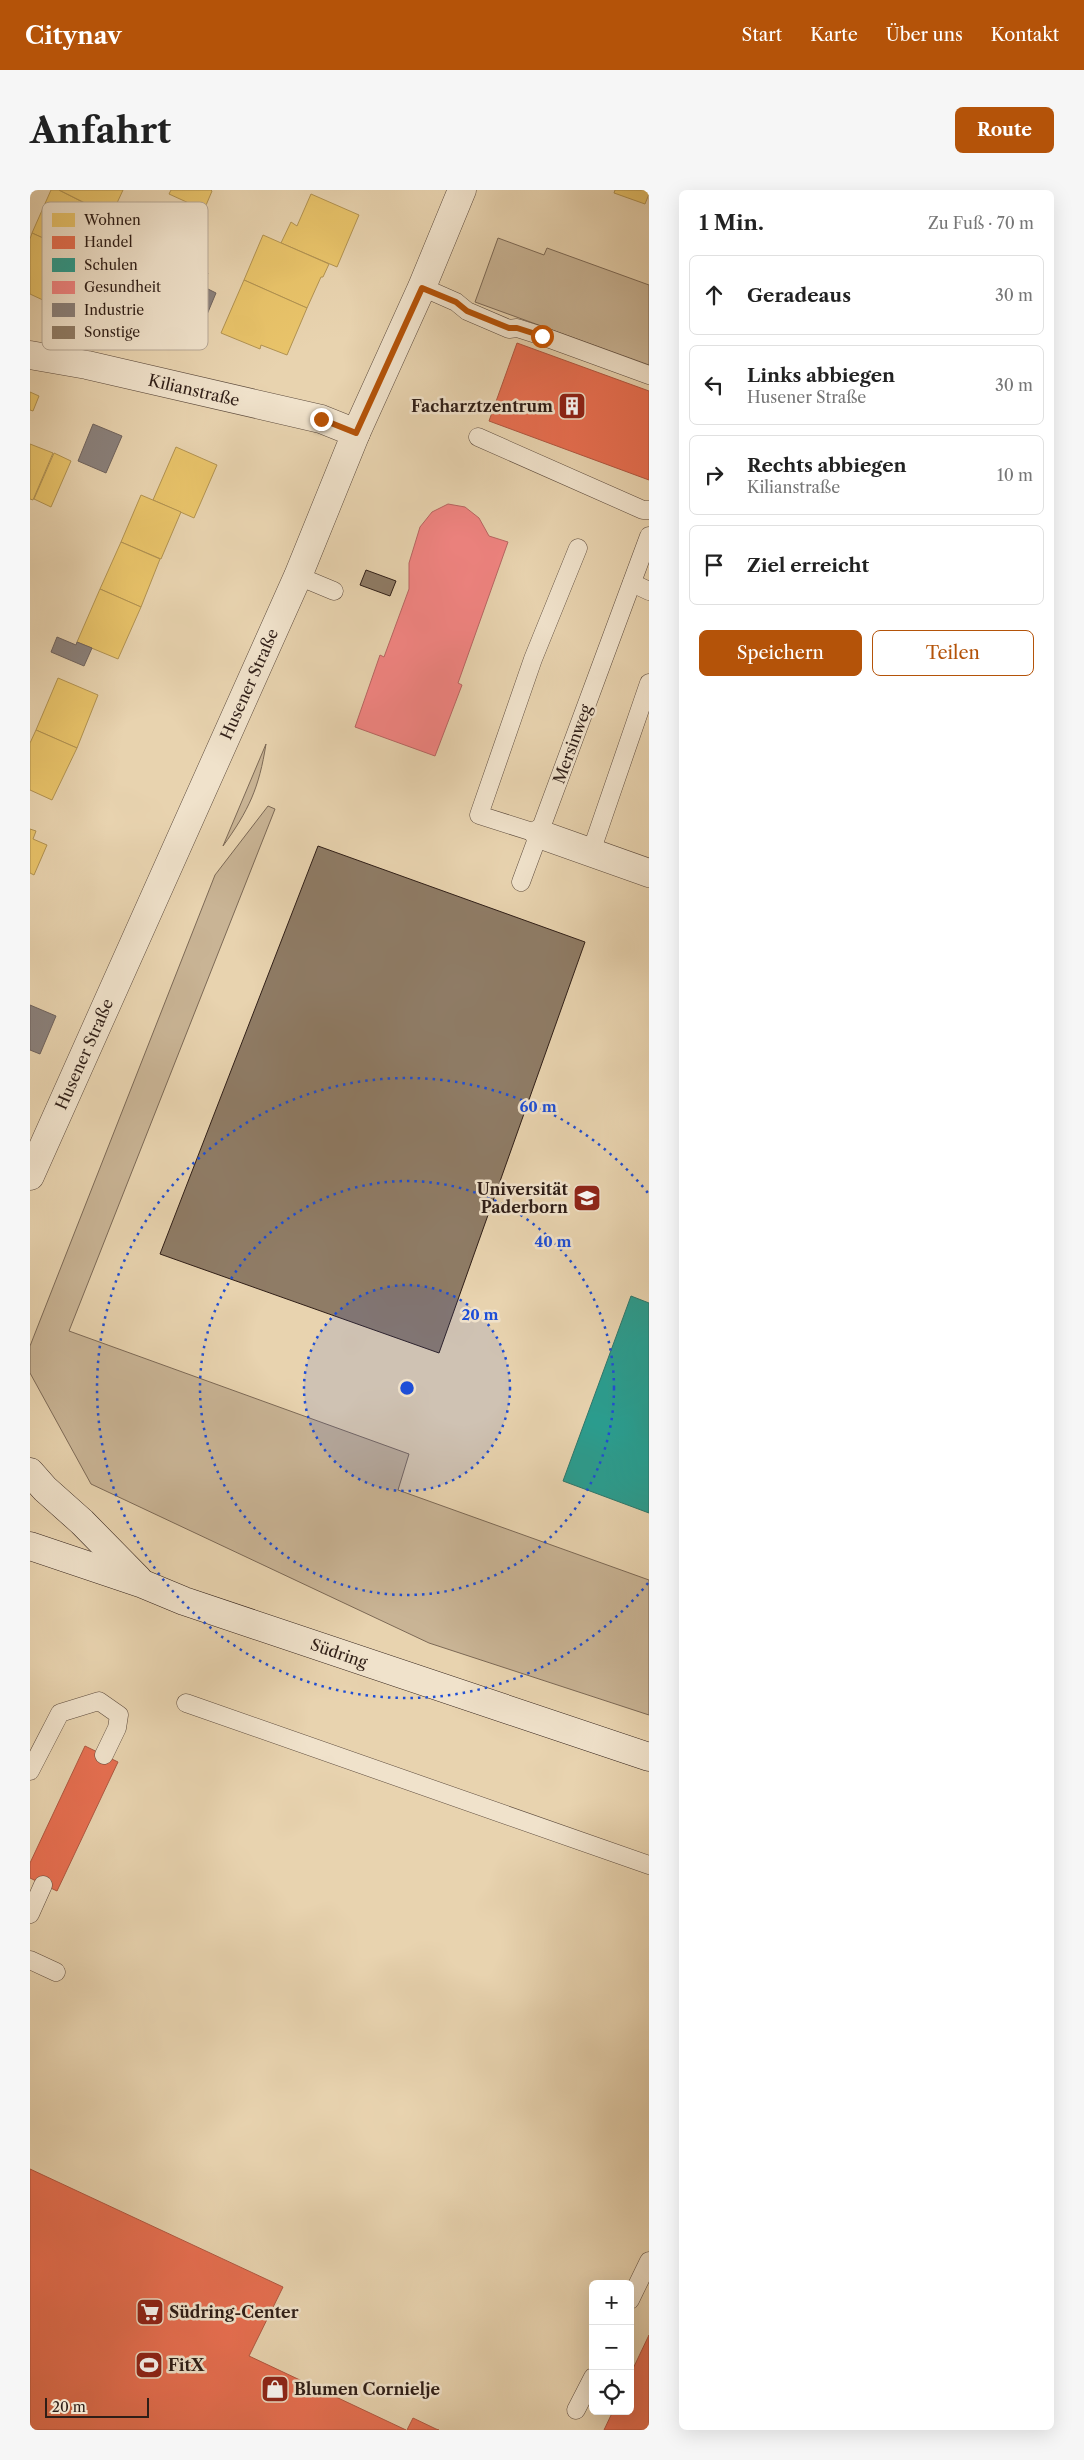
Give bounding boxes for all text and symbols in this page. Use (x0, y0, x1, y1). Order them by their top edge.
text: Citynav (25, 21, 122, 50)
text: Start (742, 24, 782, 46)
text: Karte (810, 24, 858, 46)
text: Über uns (886, 24, 963, 46)
text: Kontakt (991, 24, 1059, 46)
button: Route (955, 107, 1054, 153)
text: Anfahrt (30, 109, 171, 152)
legend (42, 202, 208, 350)
text: 1 Min. (699, 210, 764, 235)
text: Wohnen (83, 211, 141, 229)
text: Zu Fuß · 70 m (928, 213, 1034, 233)
text: Handel (84, 233, 133, 251)
text: Schulen (84, 256, 138, 274)
text: Gesundheit (84, 278, 161, 296)
icon: ahead (700, 281, 728, 309)
text: Geradeaus (747, 284, 851, 307)
text: 30 m (995, 285, 1033, 305)
text: Industrie (84, 301, 144, 319)
text: Sonstige (84, 323, 140, 341)
route start (531, 325, 554, 348)
text: Links abbiegen (747, 364, 895, 387)
street label: Kilianstraße (146, 370, 242, 410)
icon: left (700, 371, 728, 399)
text: 30 m (995, 375, 1033, 395)
text: Husener Straße (747, 387, 866, 407)
building icon: Facharztzentrum (557, 391, 587, 421)
place label: Facharztzentrum (411, 396, 553, 416)
route end (310, 408, 333, 431)
text: Rechts abbiegen (747, 454, 907, 477)
icon: right (700, 461, 728, 489)
text: 10 m (997, 465, 1033, 485)
text: Kilianstraße (747, 477, 840, 497)
icon: arrive (700, 551, 728, 579)
text: Ziel erreicht (747, 554, 869, 577)
street label: Husener Straße (216, 625, 282, 743)
button: Speichern (699, 630, 862, 676)
button: Teilen (872, 630, 1034, 676)
street label: Mersinweg (548, 701, 596, 786)
street label: Husener Straße (51, 995, 117, 1113)
text: 60 m (519, 1097, 557, 1116)
place label: Universität Paderborn (477, 1179, 569, 1217)
school or university icon: Universität Paderborn (572, 1183, 602, 1213)
text: 40 m (534, 1232, 572, 1251)
text: 20 m (461, 1305, 499, 1324)
centre of rings (398, 1379, 416, 1397)
street label: Südring (308, 1634, 371, 1672)
map controls (589, 2280, 634, 2415)
button: + (589, 2280, 634, 2325)
supermarket icon: Südring-Center (135, 2297, 165, 2327)
place label: Südring-Center (169, 2302, 299, 2322)
button: − (589, 2325, 634, 2370)
sports icon: FitX (134, 2350, 164, 2380)
place label: FitX (168, 2355, 205, 2375)
button: locate (589, 2370, 634, 2415)
shop icon: Blumen Cornielje (260, 2374, 290, 2404)
place label: Blumen Cornielje (294, 2379, 440, 2399)
scale bar (45, 2395, 149, 2418)
text: 20 m (52, 2398, 86, 2416)

